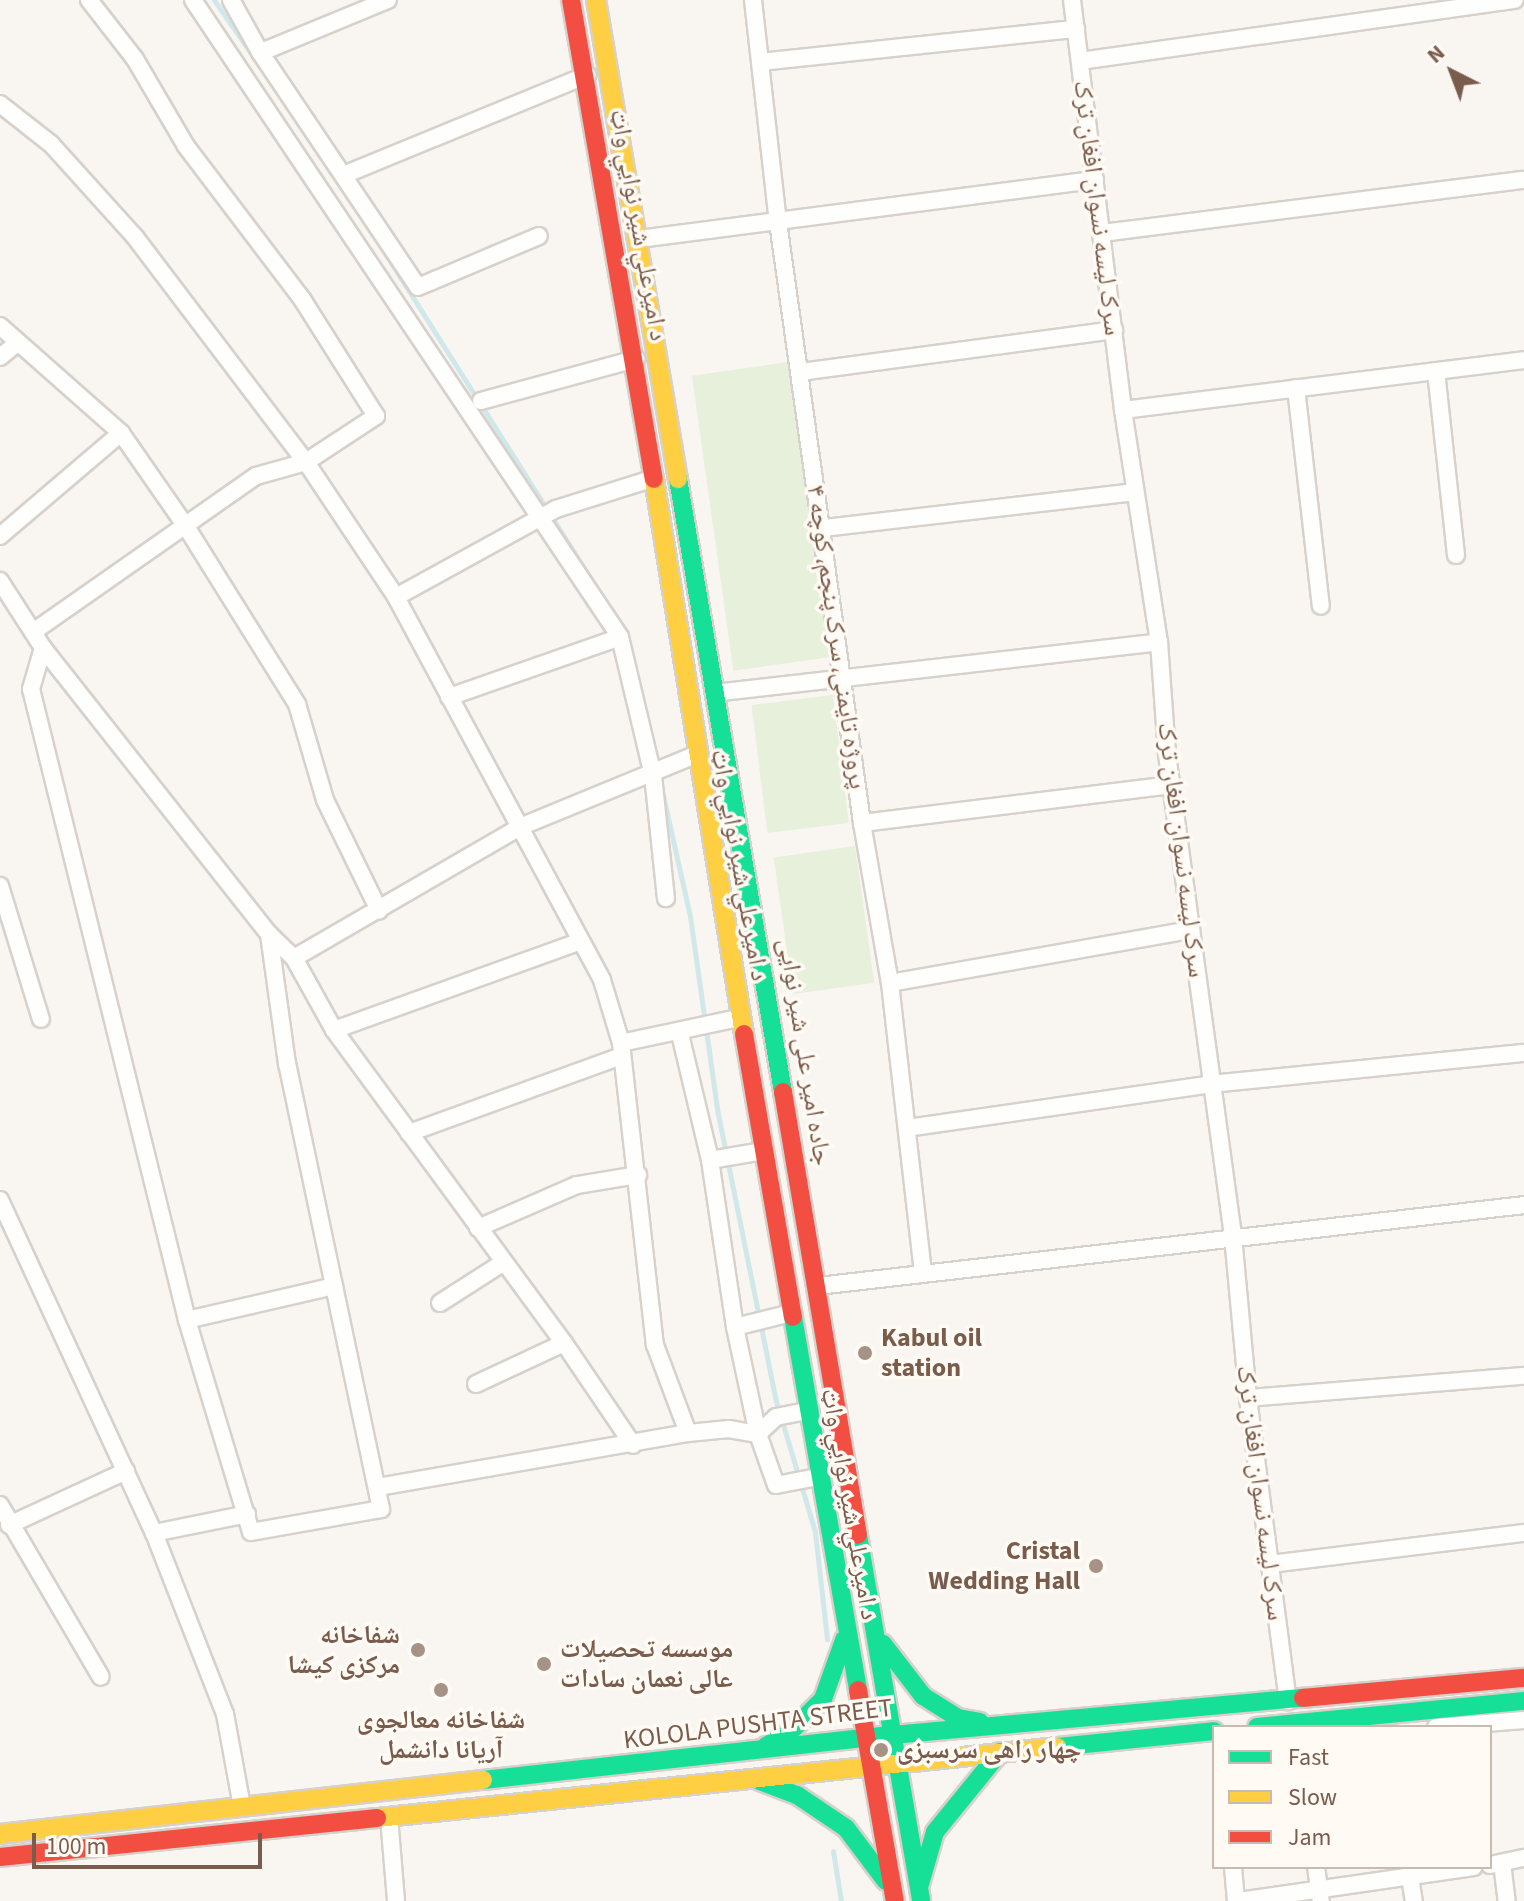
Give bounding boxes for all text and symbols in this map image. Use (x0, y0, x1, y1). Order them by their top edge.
north arrow (1412, 32, 1492, 112)
text: N (1420, 37, 1452, 71)
street label: سرک لیسه نسوان افغان‌ ترک (1067, 79, 1129, 337)
street label: د امیرعلي شیر نوايي واټ (603, 107, 675, 343)
street label: پروژه تایمنی، سرک پنجم، کوچه ۴ (800, 483, 874, 791)
street label: سرک لیسه نسوان افغان‌ ترک (1151, 721, 1213, 979)
street label: د امیرعلي شیر نوايي واټ (704, 747, 776, 983)
street label: جاده امیر علی شیر نوایی (772, 936, 838, 1168)
place label: Kabul oil station (881, 1322, 982, 1384)
marker: Kabul oil station (856, 1344, 874, 1362)
street label: سرک لیسه نسوان افغان‌ ترک (1230, 1364, 1292, 1622)
street label: د امیرعلي شیر نوايي واټ (814, 1386, 886, 1622)
place label: Cristal Wedding Hall (928, 1535, 1080, 1596)
marker: Cristal Wedding Hall (1087, 1557, 1105, 1575)
place label: شفاخانه مرکزی کیشا (287, 1619, 400, 1680)
place label: موسسه تحصیلات عالی نعمان سادات (560, 1633, 733, 1694)
marker: شفاخانه مرکزی کیشا (407, 1639, 429, 1661)
marker: موسسه تحصیلات عالی نعمان سادات (535, 1655, 553, 1673)
marker: شفاخانه معالجوی آریانا دانشمل (430, 1679, 452, 1701)
street label: KOLOLA PUSHTA STREET (622, 1692, 894, 1756)
place label: شفاخانه معالجوی آریانا دانشمل (357, 1704, 525, 1766)
legend (1212, 1725, 1492, 1869)
place label: چهار راهی سرسبزی (897, 1734, 1081, 1766)
text: Fast (1288, 1740, 1329, 1775)
marker: چهار راهی سرسبزی (872, 1741, 890, 1759)
text: Slow (1288, 1780, 1337, 1815)
scale bar (36, 1817, 266, 1867)
text: Jam (1288, 1820, 1332, 1855)
text: 100 m (46, 1829, 106, 1864)

